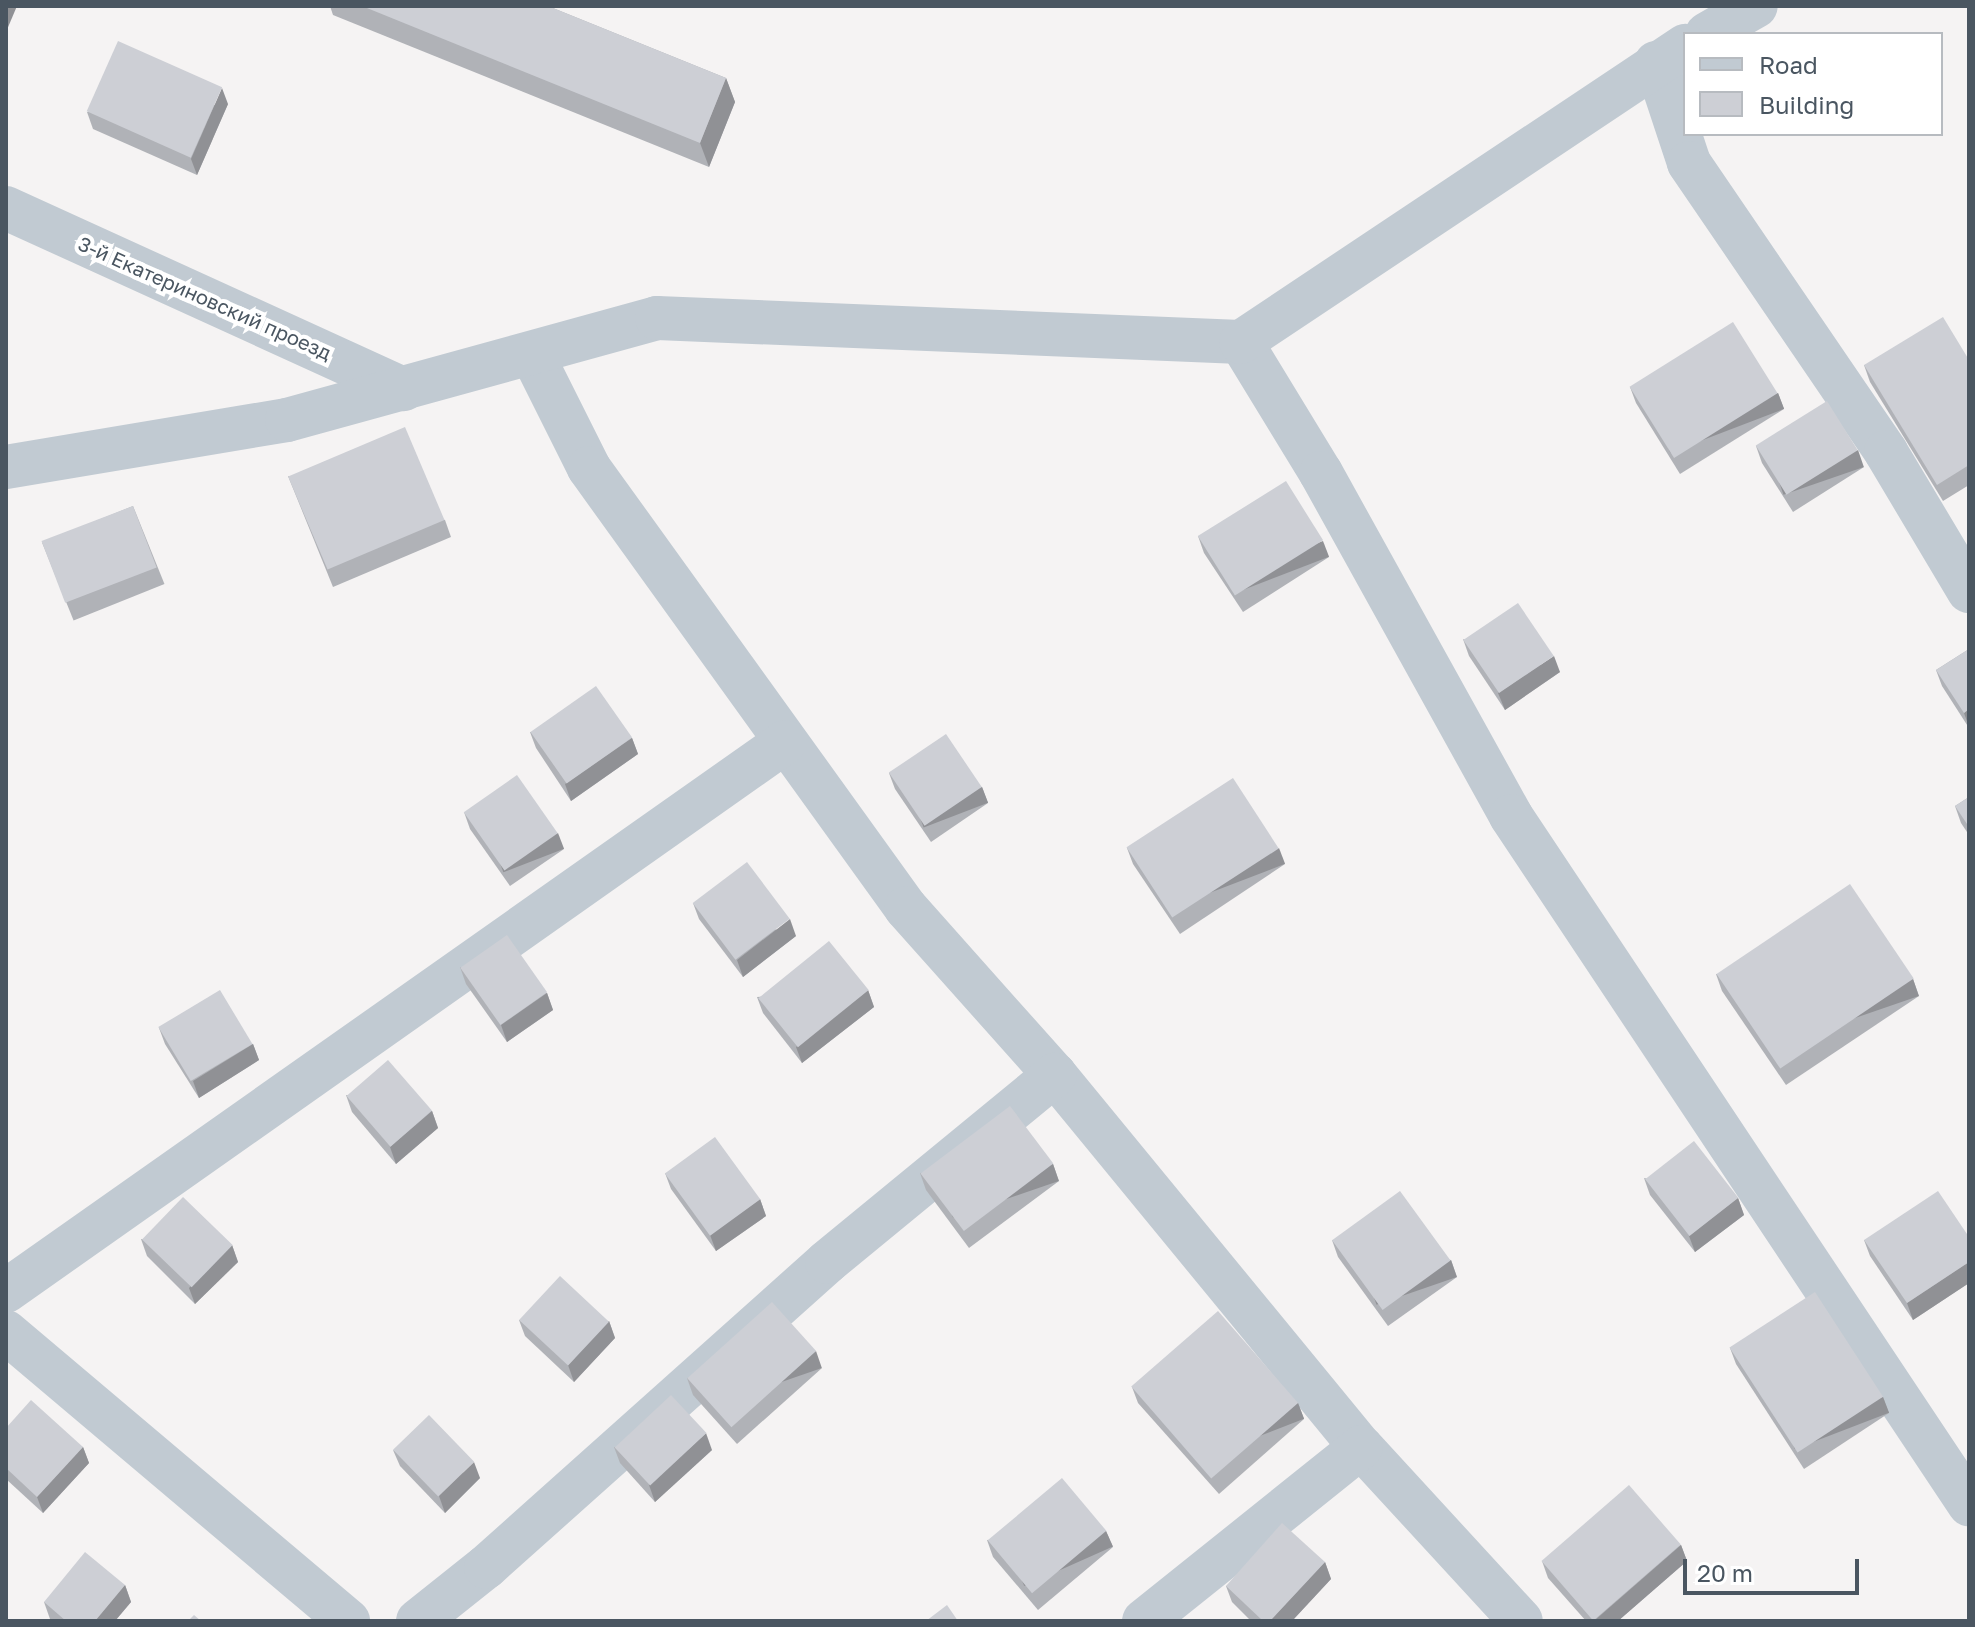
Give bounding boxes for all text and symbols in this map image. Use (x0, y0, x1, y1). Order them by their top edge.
legend (1683, 32, 1943, 136)
text: Road (1759, 50, 1818, 79)
text: Building (1759, 90, 1854, 119)
street label: 3-й Екатериновский проезд (75, 231, 335, 365)
scale bar (1687, 1543, 1863, 1593)
text: 20 m (1697, 1558, 1753, 1587)

